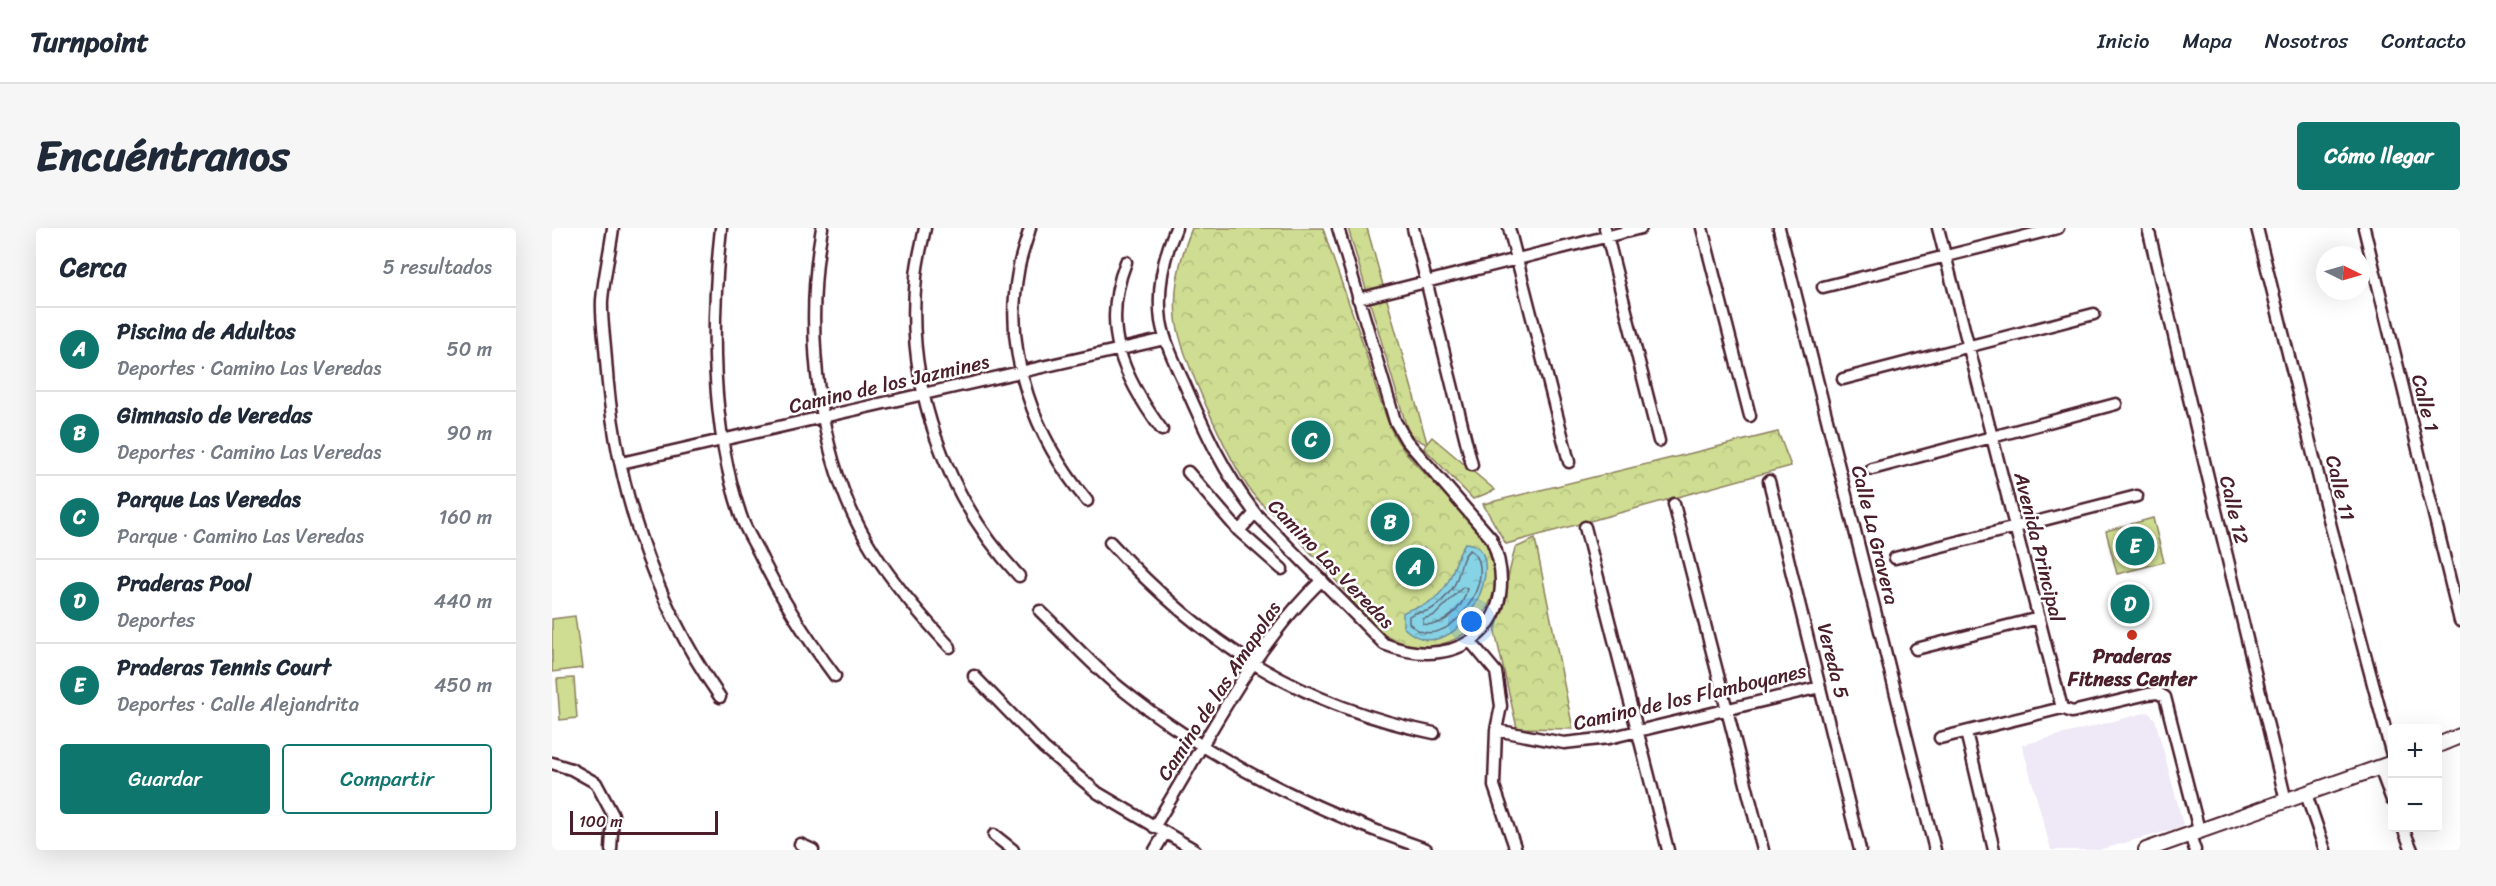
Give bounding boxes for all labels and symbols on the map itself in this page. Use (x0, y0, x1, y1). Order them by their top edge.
north arrow (2316, 246, 2370, 300)
street label: Camino de los Jazmines (785, 344, 993, 424)
street label: Calle 1 (2401, 371, 2449, 435)
pin: C (1292, 418, 1330, 462)
street label: Calle 11 (2315, 451, 2365, 525)
street label: Calle La Gravera (1841, 462, 1909, 608)
street label: Avenida Principal (2003, 467, 2075, 627)
street label: Calle 12 (2209, 472, 2259, 548)
street label: Camino Las Veredas (1259, 490, 1403, 638)
pin: B (1370, 500, 1410, 544)
pin: E (2116, 524, 2154, 568)
pin: A (1396, 544, 1434, 590)
pin: D (2110, 582, 2150, 626)
street label: Camino de las Amapolas (1148, 593, 1291, 788)
your location (1457, 607, 1486, 636)
street label: Vereda 5 (1807, 619, 1859, 703)
marker: Praderas Fitness Center (2125, 628, 2139, 642)
place label: Praderas Fitness Center (2067, 639, 2198, 697)
street label: Camino de los Flamboyanes (1570, 653, 1811, 741)
scale bar (570, 808, 718, 836)

